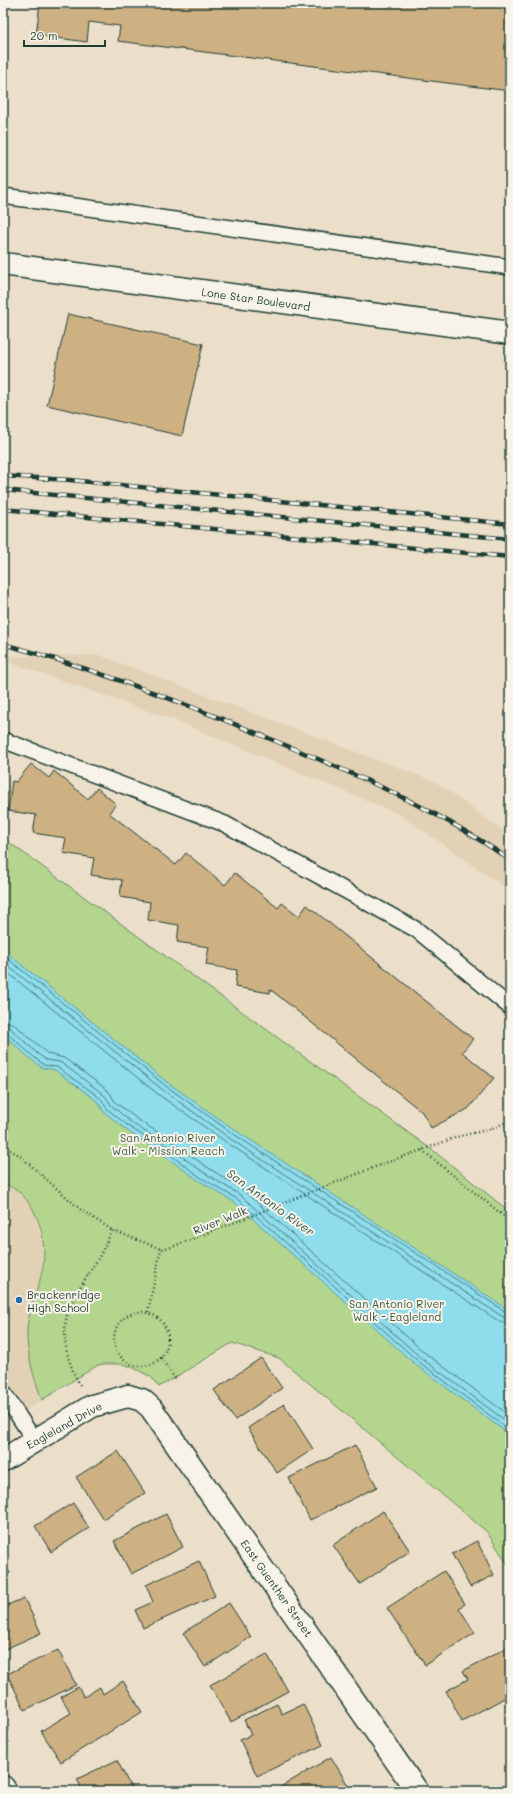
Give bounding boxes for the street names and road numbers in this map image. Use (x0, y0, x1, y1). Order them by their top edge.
street label: Lone Star Boulevard (201, 284, 311, 314)
street label: River Walk (191, 1202, 249, 1238)
street label: Eagleland Drive (23, 1398, 105, 1452)
street label: East Guenther Street (238, 1536, 316, 1640)

